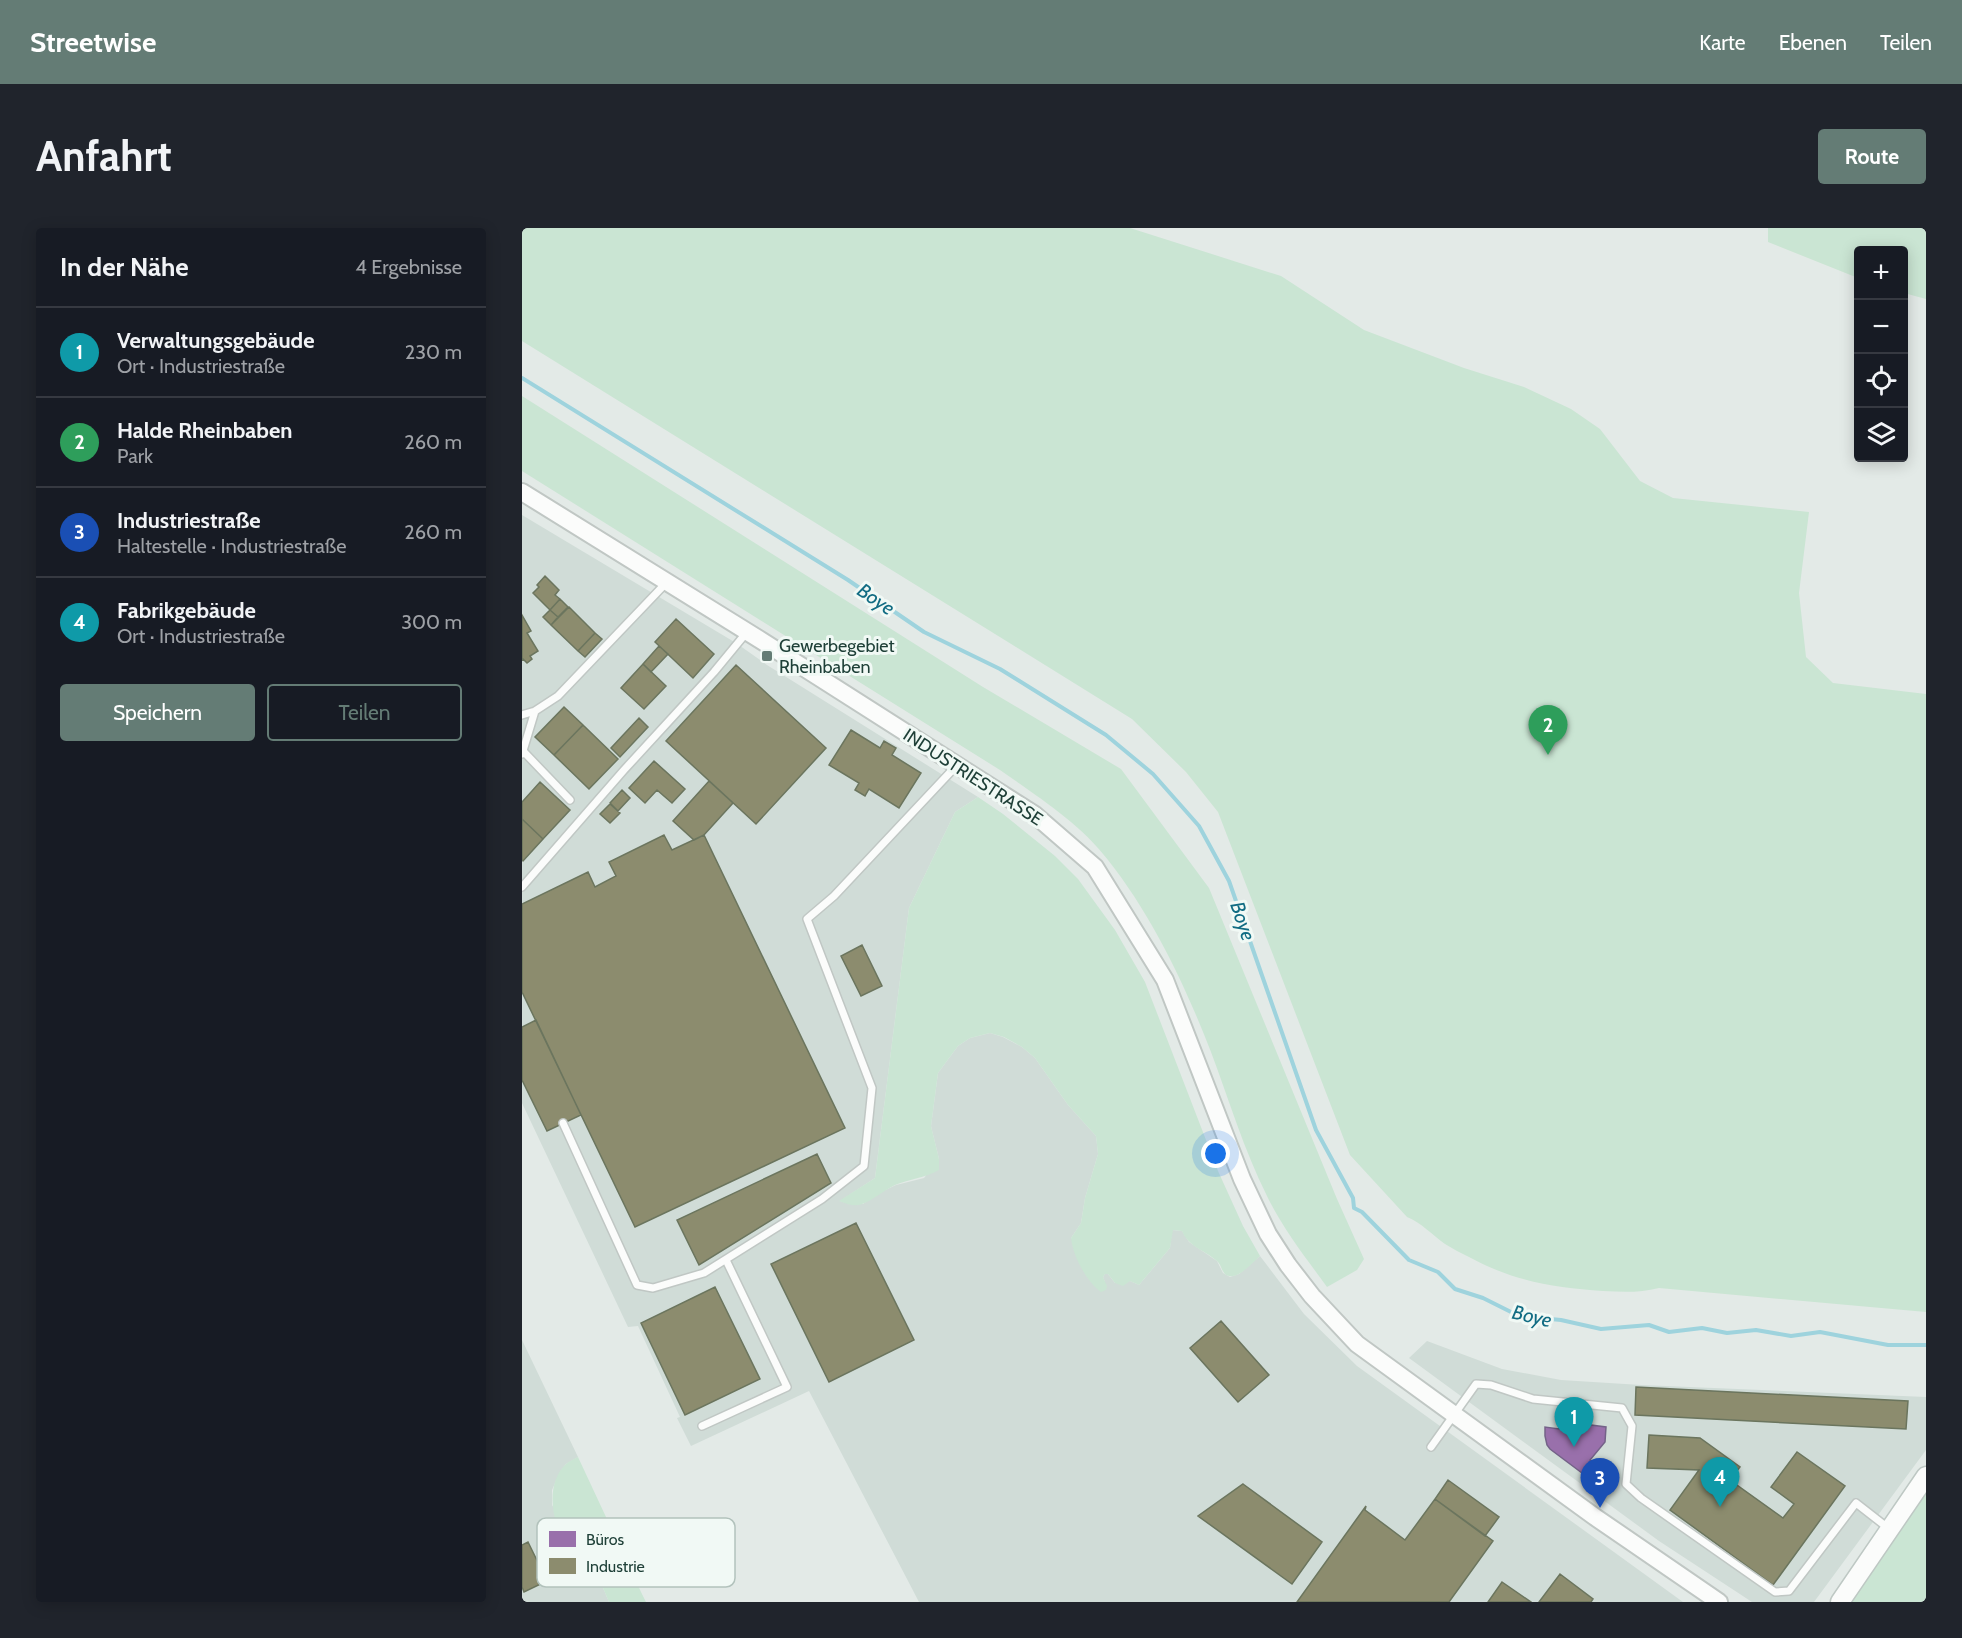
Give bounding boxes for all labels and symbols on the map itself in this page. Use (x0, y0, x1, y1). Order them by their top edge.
water label: Boye (853, 578, 899, 620)
place label: Gewerbegebiet Rheinbaben (779, 635, 895, 678)
marker: Gewerbegebiet Rheinbaben (760, 649, 774, 663)
pin: 2 (1528, 706, 1568, 755)
street label: INDUSTRIESTRASSE (899, 724, 1047, 830)
water label: Boye (1225, 898, 1261, 944)
your location (1201, 1139, 1230, 1168)
water label: Boye (1510, 1300, 1554, 1332)
pin: 1 (1554, 1398, 1594, 1447)
pin: 3 (1580, 1458, 1620, 1508)
pin: 4 (1700, 1458, 1740, 1507)
legend (537, 1518, 735, 1587)
text: Büros (586, 1530, 625, 1549)
text: Industrie (586, 1557, 645, 1576)

